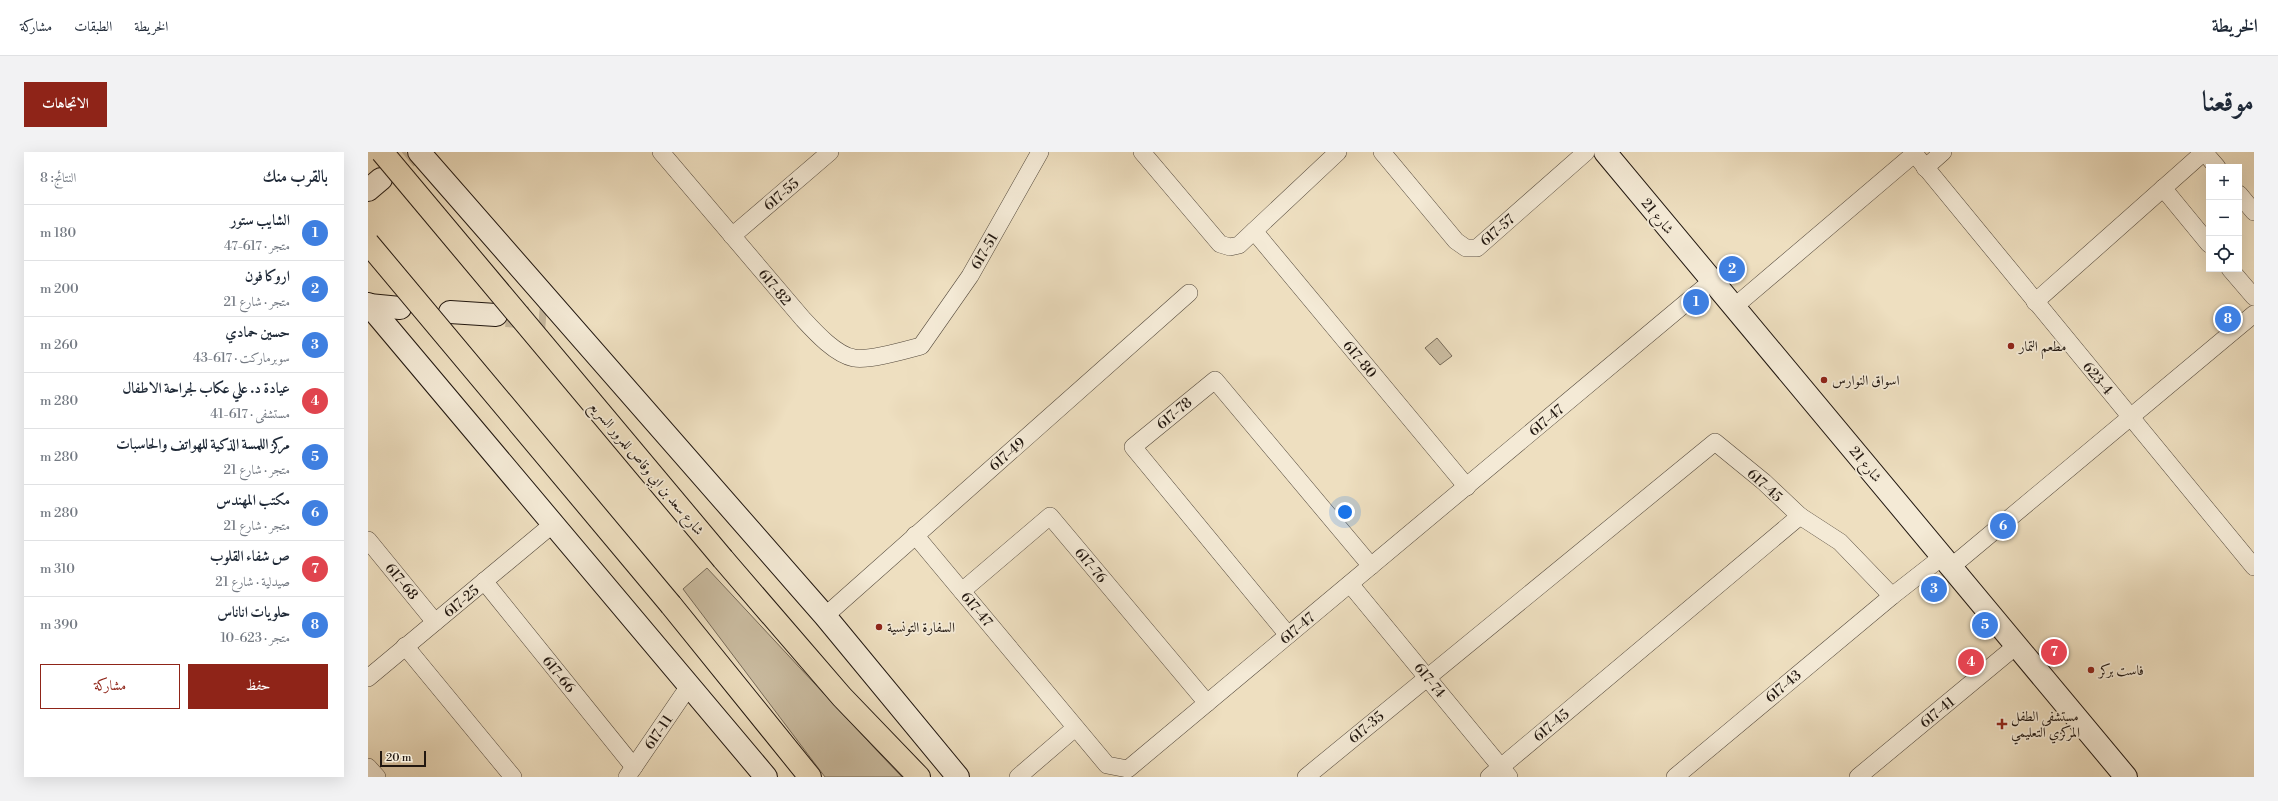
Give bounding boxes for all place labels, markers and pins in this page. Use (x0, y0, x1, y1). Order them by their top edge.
pin: 2 (1719, 254, 1745, 284)
pin: 1 (1683, 287, 1709, 317)
pin: 8 (2215, 304, 2241, 334)
place label: مطعم التمار (2017, 338, 2066, 360)
marker: مطعم التمار (2006, 341, 2016, 351)
place label: اسواق النوارس (1832, 372, 1900, 390)
marker: اسواق النوارس (1819, 375, 1829, 385)
pin: 6 (1990, 511, 2016, 541)
pin: 3 (1921, 574, 1947, 604)
pin: 5 (1972, 610, 1998, 640)
place label: السفارة التونسية (887, 619, 955, 637)
marker: السفارة التونسية (874, 622, 884, 632)
pin: 7 (2041, 637, 2067, 667)
pin: 4 (1958, 647, 1984, 677)
place label: فاست بركر (2097, 662, 2144, 680)
marker: فاست بركر (2086, 665, 2096, 675)
place label: مستشفى الطفل المركزي التعليمي (2011, 708, 2080, 745)
marker: مستشفى الطفل المركزي التعليمي (1996, 718, 2008, 730)

